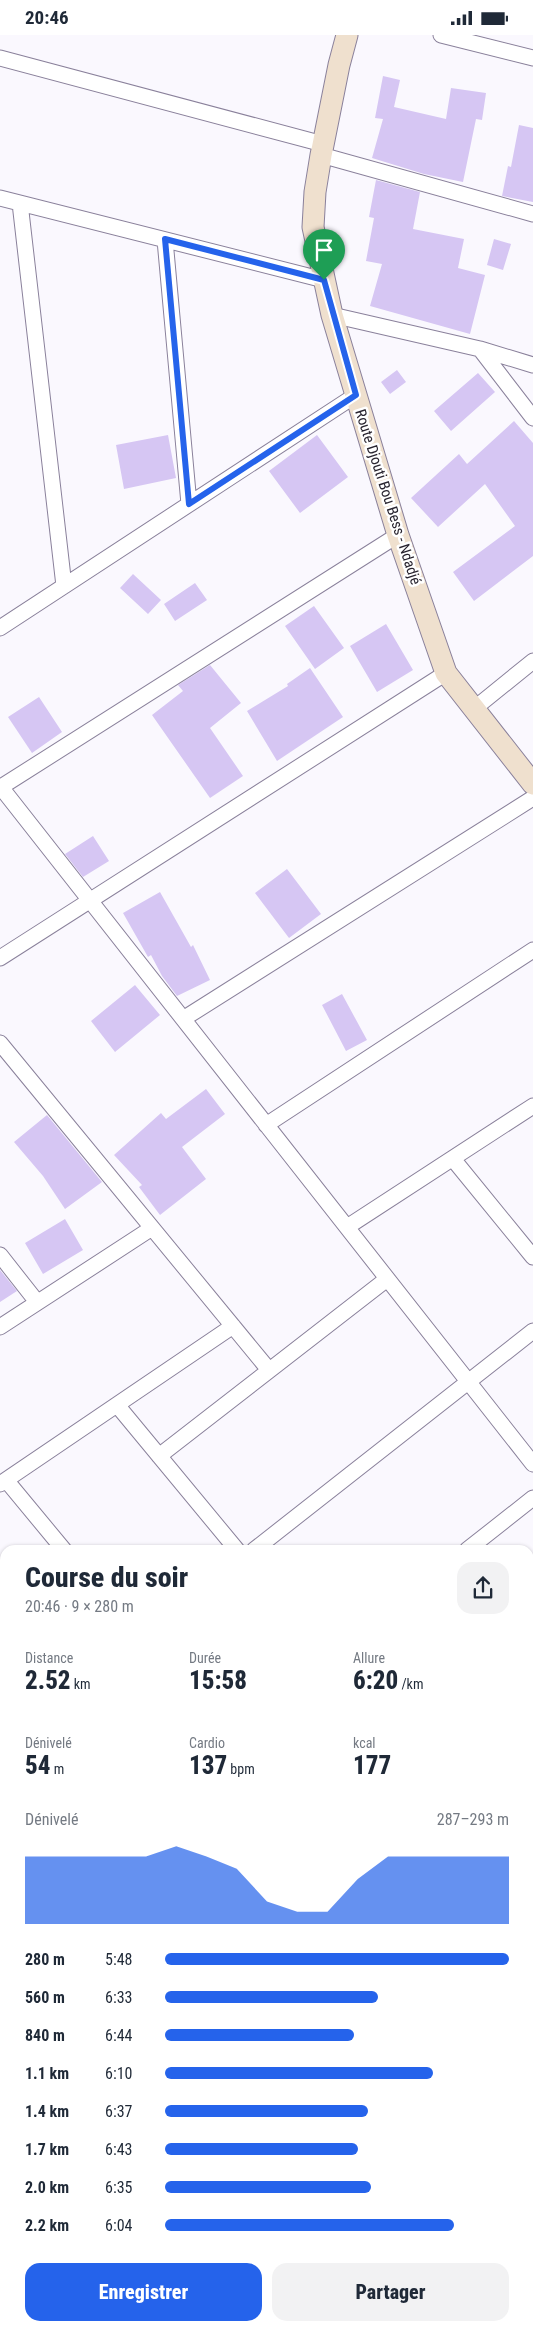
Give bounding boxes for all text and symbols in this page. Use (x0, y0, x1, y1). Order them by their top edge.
text: 20:46 (25, 6, 69, 29)
pin (303, 229, 345, 280)
icon: arrive (310, 236, 338, 264)
street label: Route Djouti Bou Bess - Ndadjé (351, 407, 425, 587)
text: Course du soir (25, 1561, 188, 1594)
button: share (457, 1562, 509, 1614)
text: 20:46 · 9 × 280 m (25, 1597, 134, 1616)
text: Distance (25, 1650, 73, 1666)
text: Durée (189, 1650, 221, 1666)
text: Allure (353, 1650, 385, 1666)
text: 2.52 (25, 1666, 71, 1695)
text: 15:58 (189, 1666, 247, 1695)
text: 6:20 (353, 1666, 398, 1695)
text: km (71, 1676, 91, 1692)
text: /km (398, 1676, 423, 1692)
text: Dénivelé (25, 1735, 72, 1751)
text: Cardio (189, 1735, 225, 1751)
text: kcal (353, 1735, 376, 1751)
text: 54 (25, 1751, 50, 1780)
text: 137 (189, 1751, 227, 1780)
text: 177 (353, 1751, 391, 1780)
text: m (50, 1761, 64, 1777)
text: bpm (227, 1761, 255, 1777)
text: Dénivelé (25, 1810, 78, 1829)
text: 287–293 m (437, 1810, 509, 1829)
text: 280 m (25, 1950, 65, 1969)
text: 5:48 (105, 1950, 132, 1969)
text: 560 m (25, 1988, 65, 2007)
text: 6:33 (105, 1988, 132, 2007)
text: 840 m (25, 2026, 65, 2045)
text: 6:44 (105, 2026, 132, 2045)
text: 1.1 km (25, 2064, 69, 2083)
text: 6:10 (105, 2064, 132, 2083)
text: 1.4 km (25, 2102, 69, 2121)
text: 6:37 (105, 2102, 132, 2121)
text: 1.7 km (25, 2140, 69, 2159)
text: 6:43 (105, 2140, 132, 2159)
text: 2.0 km (25, 2178, 69, 2197)
text: 6:35 (105, 2178, 132, 2197)
text: 2.2 km (25, 2216, 69, 2235)
text: 6:04 (105, 2216, 132, 2235)
button: Enregistrer (25, 2263, 262, 2321)
button: Partager (272, 2263, 509, 2321)

